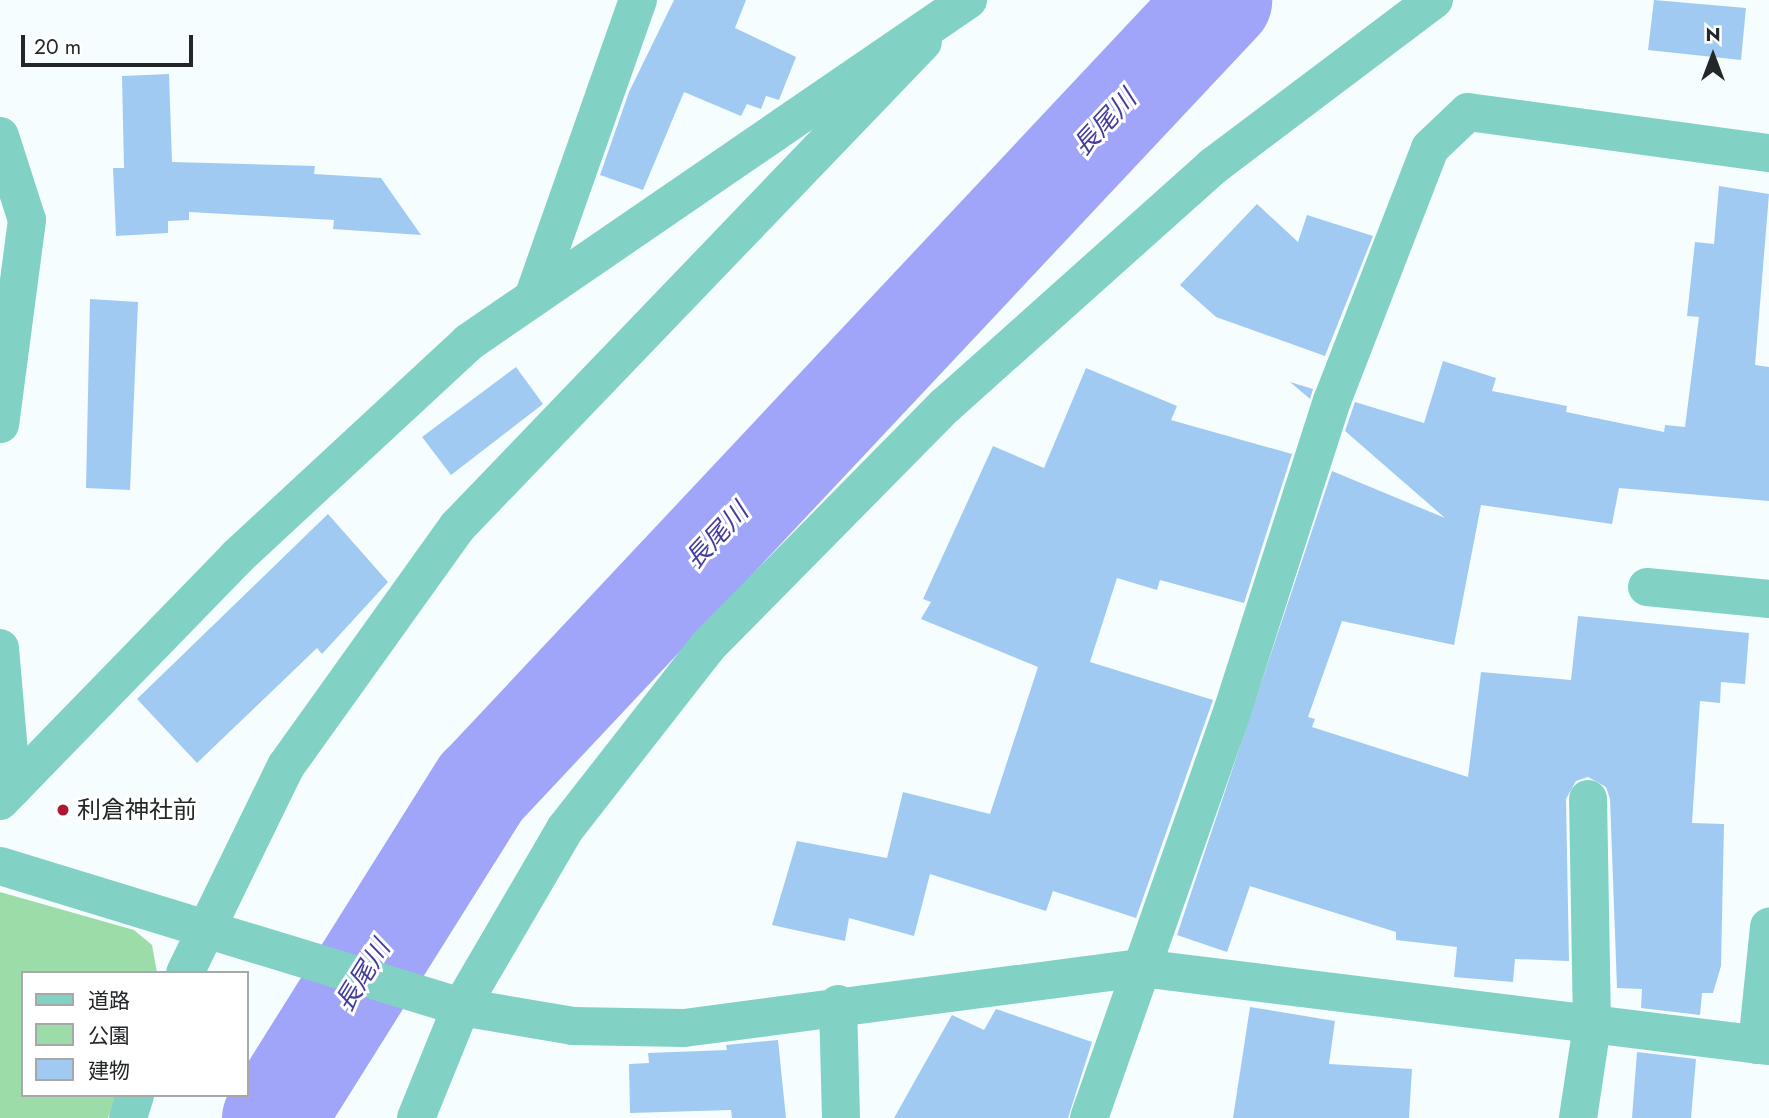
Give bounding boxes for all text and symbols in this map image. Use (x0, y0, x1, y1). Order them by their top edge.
scale bar (24, 21, 196, 65)
north arrow (1678, 21, 1748, 91)
text: N (1705, 21, 1721, 48)
text: 20 m (34, 32, 81, 62)
water label: 長尾川 (1067, 84, 1143, 162)
water label: 長尾川 (679, 497, 755, 575)
place label: 利倉神社前 (77, 796, 197, 824)
marker: 利倉神社前 (55, 802, 71, 818)
water label: 長尾川 (329, 935, 397, 1017)
legend (21, 971, 248, 1097)
text: 道路 (88, 986, 130, 1016)
text: 公園 (88, 1021, 130, 1051)
text: 建物 (88, 1056, 130, 1086)

